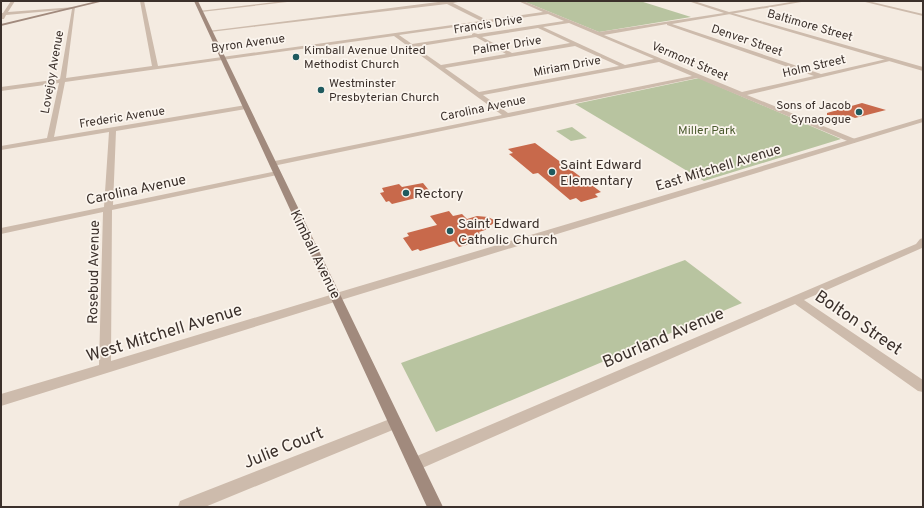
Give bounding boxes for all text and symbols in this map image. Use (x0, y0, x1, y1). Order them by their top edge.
street label: Baltimore Street (765, 6, 854, 46)
street label: Francis Drive (453, 12, 524, 38)
street label: Denver Street (709, 21, 785, 61)
street label: Lovejoy Avenue (38, 29, 68, 115)
street label: Byron Avenue (210, 31, 286, 57)
street label: Palmer Drive (472, 33, 543, 59)
street label: Vermont Street (649, 39, 730, 85)
place label: Kimball Avenue United Methodist Church (304, 43, 426, 73)
marker: Kimball Avenue United Methodist Church (291, 52, 301, 62)
street label: Holm Street (781, 52, 847, 82)
street label: Miriam Drive (532, 53, 602, 81)
place label: Westminster Presbyterian Church (329, 76, 439, 106)
marker: Westminster Presbyterian Church (316, 85, 326, 95)
street label: Carolina Avenue (439, 92, 527, 126)
place label: Sons of Jacob Synagogue (776, 98, 851, 128)
street label: Frederic Avenue (78, 103, 166, 133)
marker: Sons of Jacob Synagogue (854, 107, 864, 117)
park label: Miller Park (678, 123, 736, 139)
street label: East Mitchell Avenue (654, 141, 783, 196)
place label: Saint Edward Elementary (560, 157, 642, 190)
marker: Saint Edward Elementary (547, 167, 557, 177)
street label: Carolina Avenue (85, 172, 188, 209)
place label: Rectory (414, 186, 463, 203)
marker: Rectory (401, 188, 411, 198)
street label: Kimball Avenue (286, 207, 344, 302)
place label: Saint Edward Catholic Church (458, 216, 558, 249)
street label: Rosebud Avenue (85, 220, 104, 324)
marker: Saint Edward Catholic Church (445, 226, 455, 236)
street label: Bolton Street (810, 286, 906, 361)
street label: West Mitchell Avenue (84, 300, 245, 368)
street label: Bourland Avenue (600, 303, 728, 374)
street label: Julie Court (241, 423, 327, 475)

